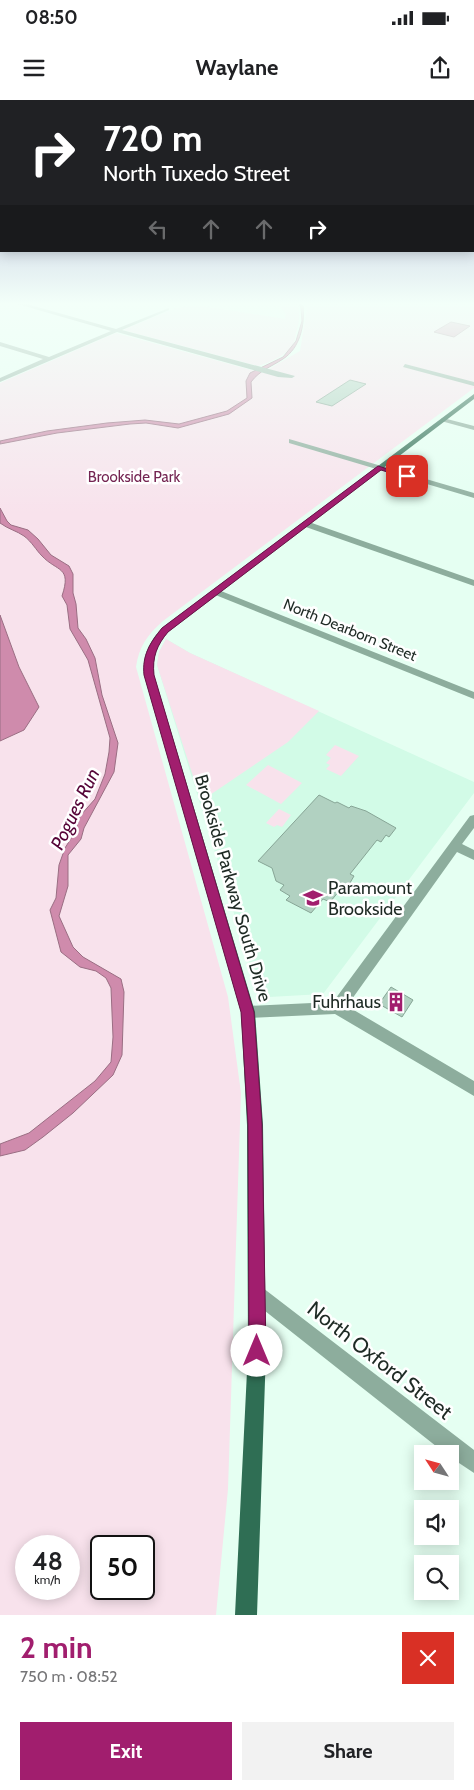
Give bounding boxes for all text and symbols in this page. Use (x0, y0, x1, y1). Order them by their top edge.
text: 08:50 (25, 6, 78, 29)
icon: menu (20, 54, 48, 82)
text: Waylane (196, 54, 278, 81)
icon: share (426, 54, 454, 82)
text: 720 m (103, 117, 202, 160)
icon: right (20, 120, 85, 185)
text: North Tuxedo Street (103, 160, 290, 187)
icon: left (144, 215, 172, 243)
icon: ahead (197, 215, 225, 243)
icon: ahead (250, 215, 278, 243)
icon: right (303, 215, 331, 243)
pin (386, 455, 428, 497)
icon: arrive (393, 462, 421, 490)
park label: Brookside Park (88, 468, 180, 486)
street label: North Dearborn Street (281, 595, 419, 665)
water label: Pogues Run (45, 765, 105, 853)
street label: Brookside Parkway South Drive (190, 772, 276, 1004)
place label: Paramount Brookside (328, 877, 412, 920)
school or university icon: Paramount Brookside (302, 887, 324, 909)
place label: Fuhrhaus (312, 991, 381, 1013)
building icon: Fuhrhaus (385, 991, 407, 1013)
street label: North Oxford Street (303, 1296, 457, 1424)
position arrow (230, 1324, 282, 1376)
north arrow (414, 1445, 459, 1490)
map controls (414, 1445, 459, 1600)
button: sound (414, 1500, 459, 1545)
speed limit sign: 50 (90, 1535, 155, 1600)
text: 48 (32, 1546, 63, 1576)
button: search (414, 1555, 459, 1600)
text: km/h (34, 1572, 61, 1587)
text: 2 min (20, 1629, 92, 1666)
button: close (402, 1632, 454, 1684)
text: 750 m · 08:52 (20, 1667, 118, 1686)
button: Exit (20, 1722, 232, 1780)
button: Share (242, 1722, 454, 1780)

